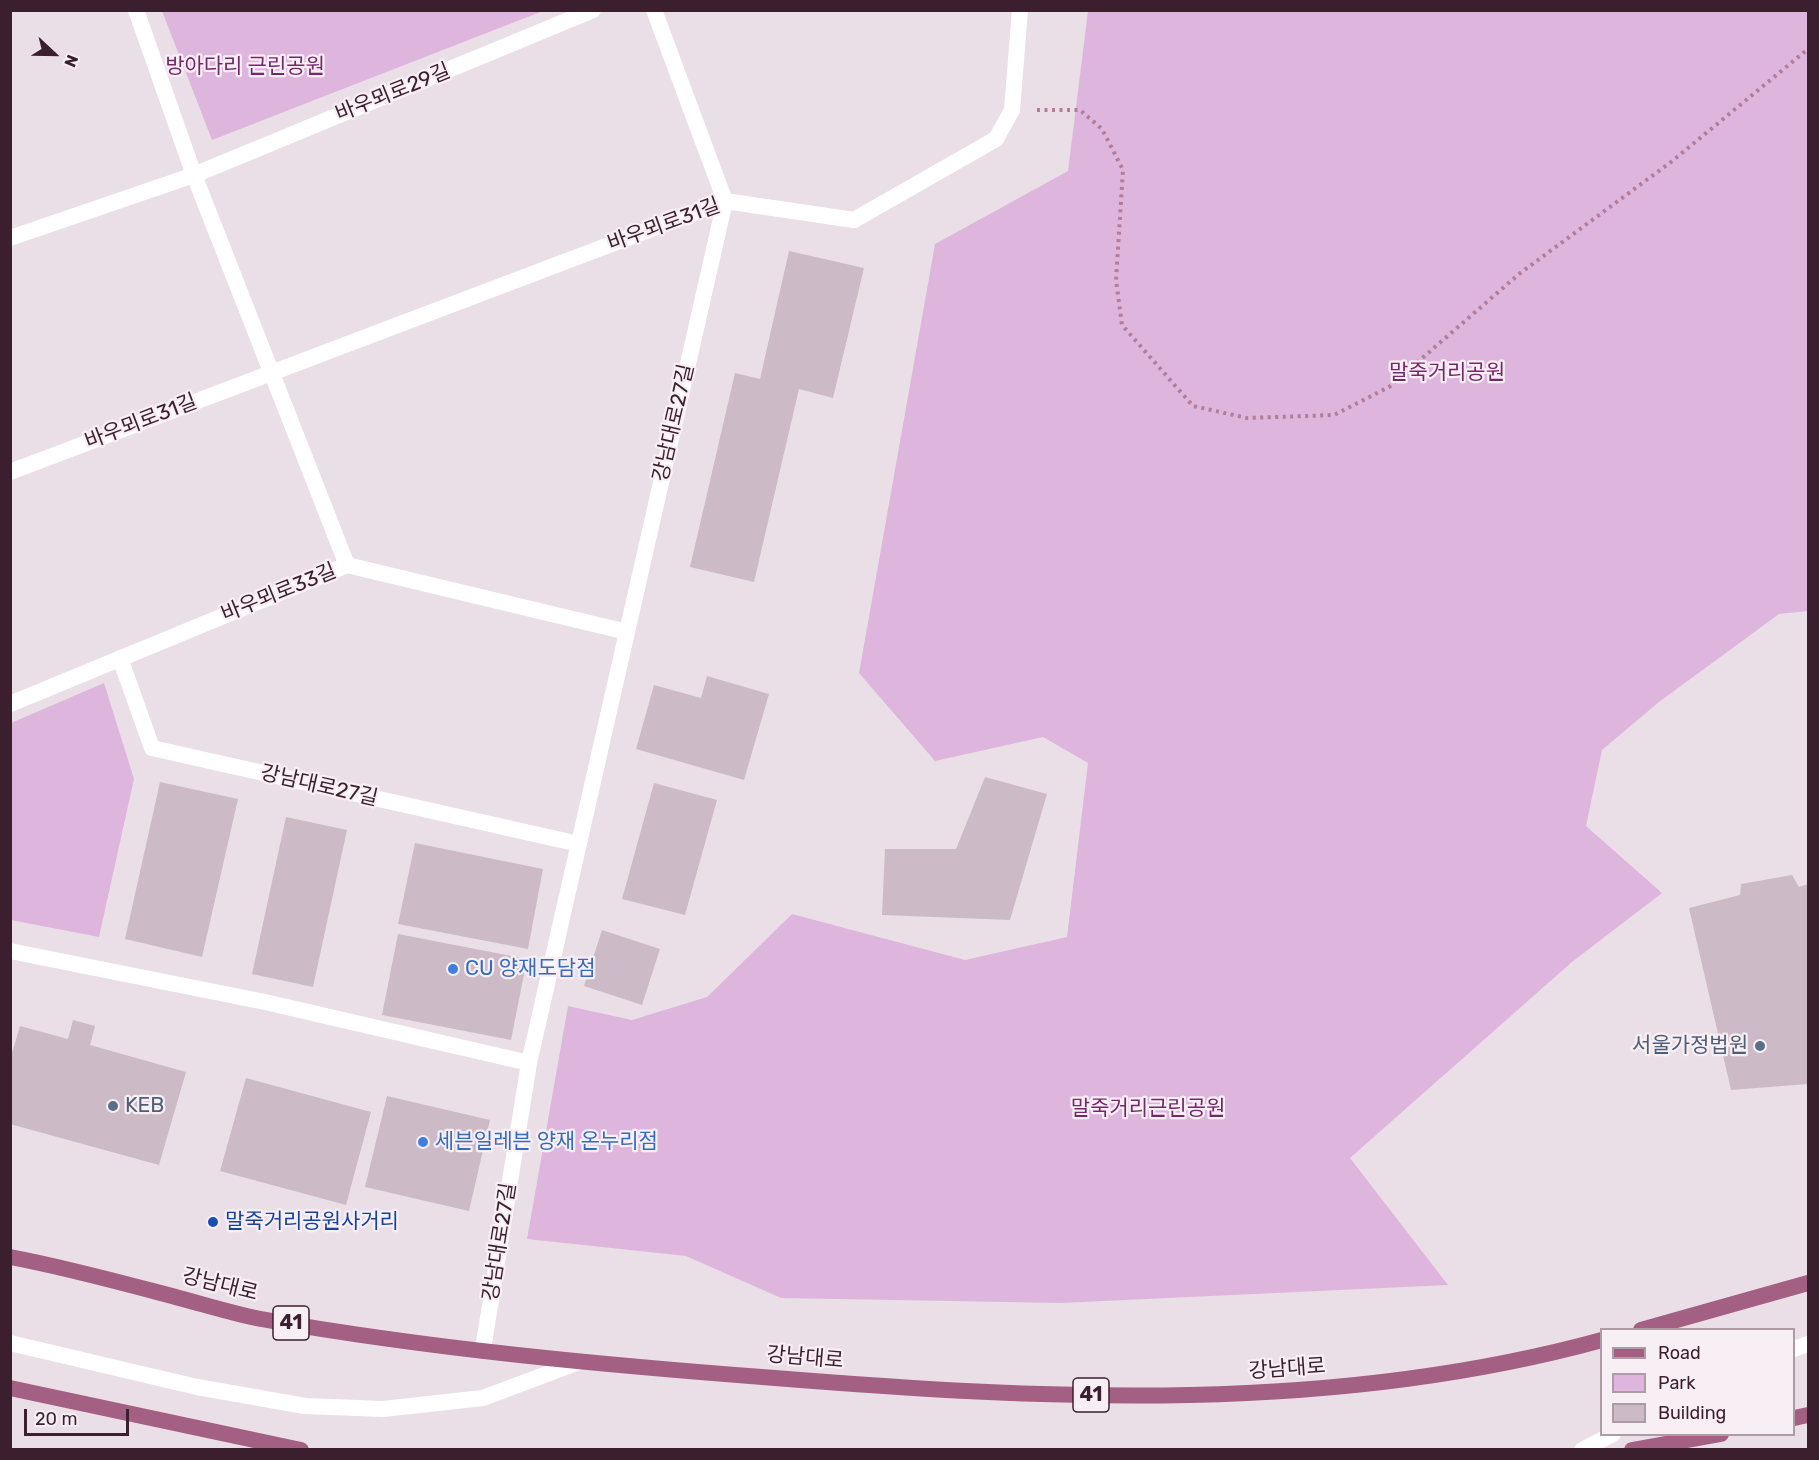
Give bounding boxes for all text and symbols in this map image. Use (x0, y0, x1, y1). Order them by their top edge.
north arrow (24, 24, 84, 84)
text: N (60, 52, 82, 70)
park label: 방아다리 근린공원 (165, 54, 325, 80)
street label: 바우뫼로29길 (332, 59, 454, 127)
street label: 바우뫼로31길 (604, 193, 724, 257)
park label: 말죽거리공원 (1389, 360, 1505, 386)
street label: 강남대로27길 (648, 362, 700, 484)
street label: 바우뫼로31길 (81, 389, 201, 455)
street label: 바우뫼로33길 (218, 558, 340, 628)
street label: 강남대로27길 (258, 760, 380, 812)
place label: CU 양재도담점 (465, 956, 595, 982)
marker: CU 양재도담점 (446, 962, 460, 976)
place label: 서울가정법원 (1632, 1033, 1748, 1059)
marker: 서울가정법원 (1753, 1039, 1767, 1053)
place label: KEB (125, 1093, 164, 1119)
park label: 말죽거리근린공원 (1071, 1096, 1225, 1122)
marker: KEB (106, 1099, 120, 1113)
place label: 세븐일레븐 양재 온누리점 (435, 1129, 658, 1155)
marker: 세븐일레븐 양재 온누리점 (416, 1135, 430, 1149)
street label: 강남대로27길 (478, 1181, 522, 1303)
place label: 말죽거리공원사거리 (225, 1209, 399, 1235)
marker: 말죽거리공원사거리 (206, 1215, 220, 1229)
street label: 강남대로 (179, 1263, 261, 1307)
road number: 41 (273, 1306, 309, 1340)
legend (1600, 1328, 1795, 1436)
street label: 강남대로 (765, 1342, 845, 1374)
text: Road (1658, 1342, 1701, 1364)
street label: 강남대로 (1248, 1354, 1326, 1384)
text: Park (1658, 1372, 1695, 1394)
road number: 41 (1073, 1378, 1109, 1412)
scale bar (27, 1397, 132, 1435)
text: Building (1658, 1402, 1726, 1424)
text: 20 m (35, 1408, 77, 1430)

